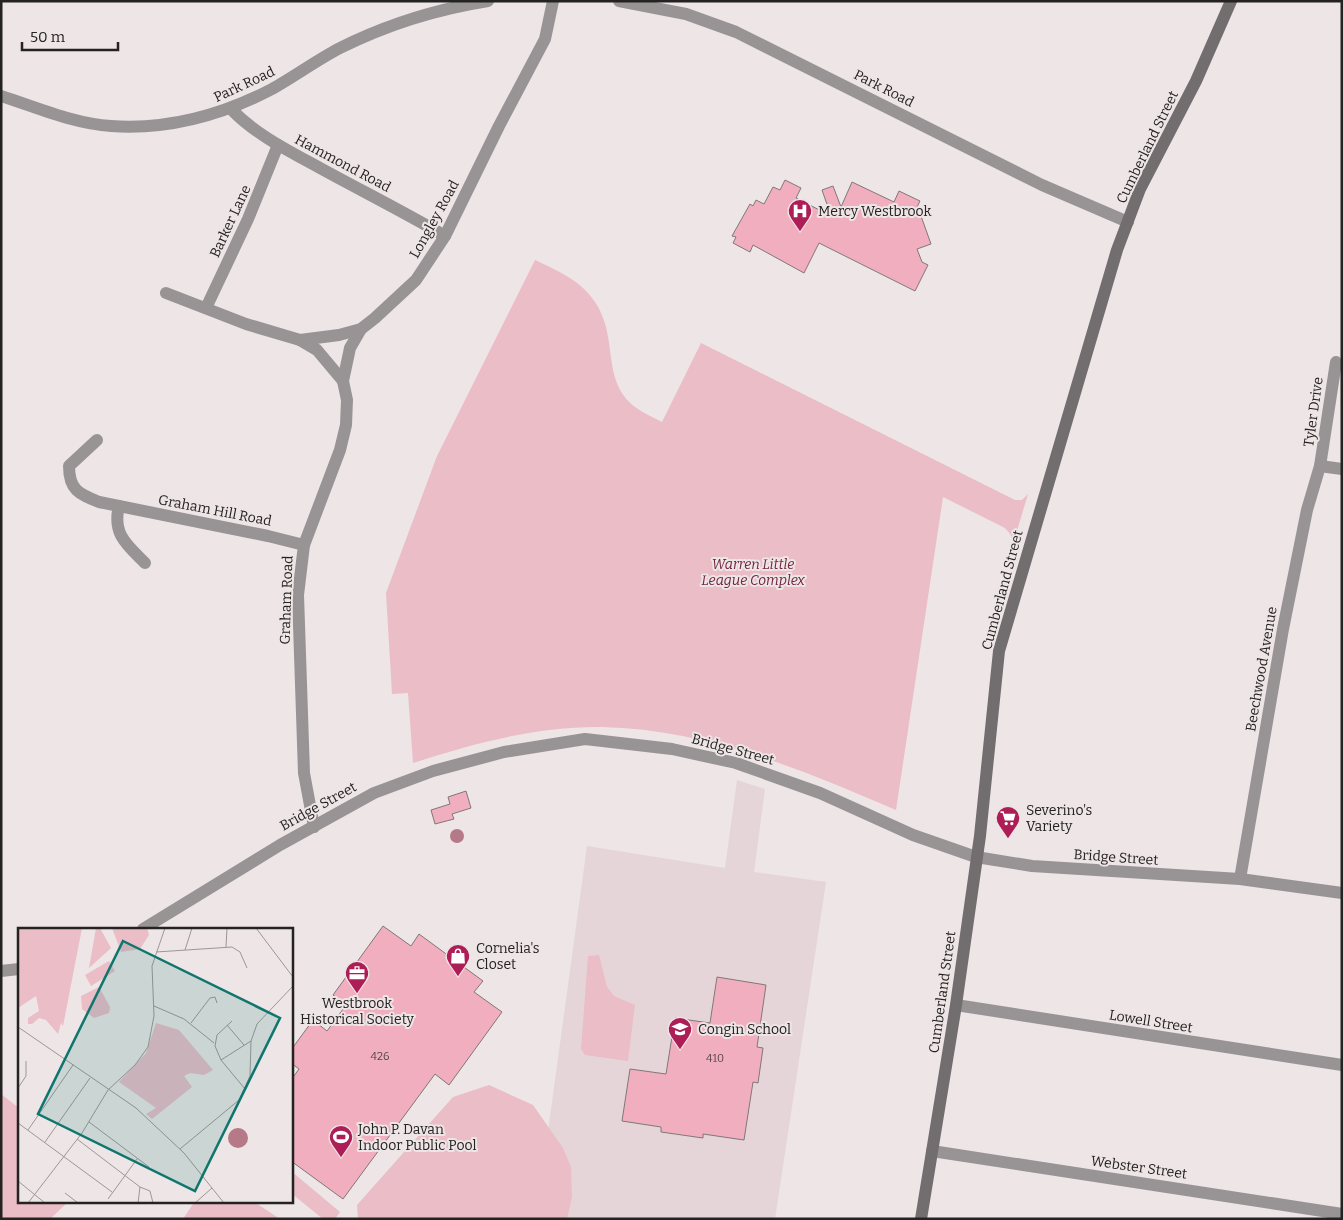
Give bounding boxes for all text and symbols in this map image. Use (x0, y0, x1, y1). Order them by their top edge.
scale bar (22, 20, 119, 52)
text: 50 m (30, 28, 66, 46)
street label: Park Road (211, 63, 277, 106)
street label: Park Road (851, 66, 917, 111)
street label: Cumberland Street (1113, 88, 1182, 206)
street label: Hammond Road (292, 131, 394, 196)
street label: Longley Road (406, 177, 463, 261)
street label: Barker Lane (206, 182, 255, 260)
hospital icon: Mercy Westbrook (787, 198, 813, 232)
place label: Mercy Westbrook (818, 203, 932, 220)
street label: Tyler Drive (1300, 376, 1327, 448)
street label: Graham Hill Road (157, 491, 273, 530)
street label: Cumberland Street (978, 528, 1027, 652)
street label: Graham Road (276, 555, 297, 645)
park label: Warren Little League Complex (701, 556, 805, 589)
street label: Beechwood Avenue (1242, 605, 1281, 733)
street label: Bridge Street (690, 730, 776, 769)
street label: Bridge Street (277, 778, 359, 834)
place label: Severino's Variety (1026, 802, 1092, 835)
supermarket icon: Severino's Variety (995, 805, 1021, 839)
street label: Bridge Street (1073, 846, 1159, 869)
inset map (18, 928, 292, 1202)
street label: Cumberland Street (925, 930, 959, 1054)
place label: Cornelia's Closet (476, 940, 539, 973)
shop icon: Cornelia's Closet (445, 943, 471, 977)
office icon: Westbrook Historical Society (344, 960, 370, 994)
place label: Westbrook Historical Society (300, 995, 415, 1028)
street label: Lowell Street (1108, 1007, 1194, 1036)
school or university icon: Congin School (667, 1016, 693, 1050)
place label: Congin School (698, 1021, 791, 1038)
house number: 426 (371, 1050, 389, 1063)
house number: 410 (706, 1052, 724, 1065)
place label: John P. Davan Indoor Public Pool (357, 1121, 477, 1154)
sports icon: John P. Davan Indoor Public Pool (328, 1124, 354, 1158)
street label: Webster Street (1090, 1152, 1188, 1183)

